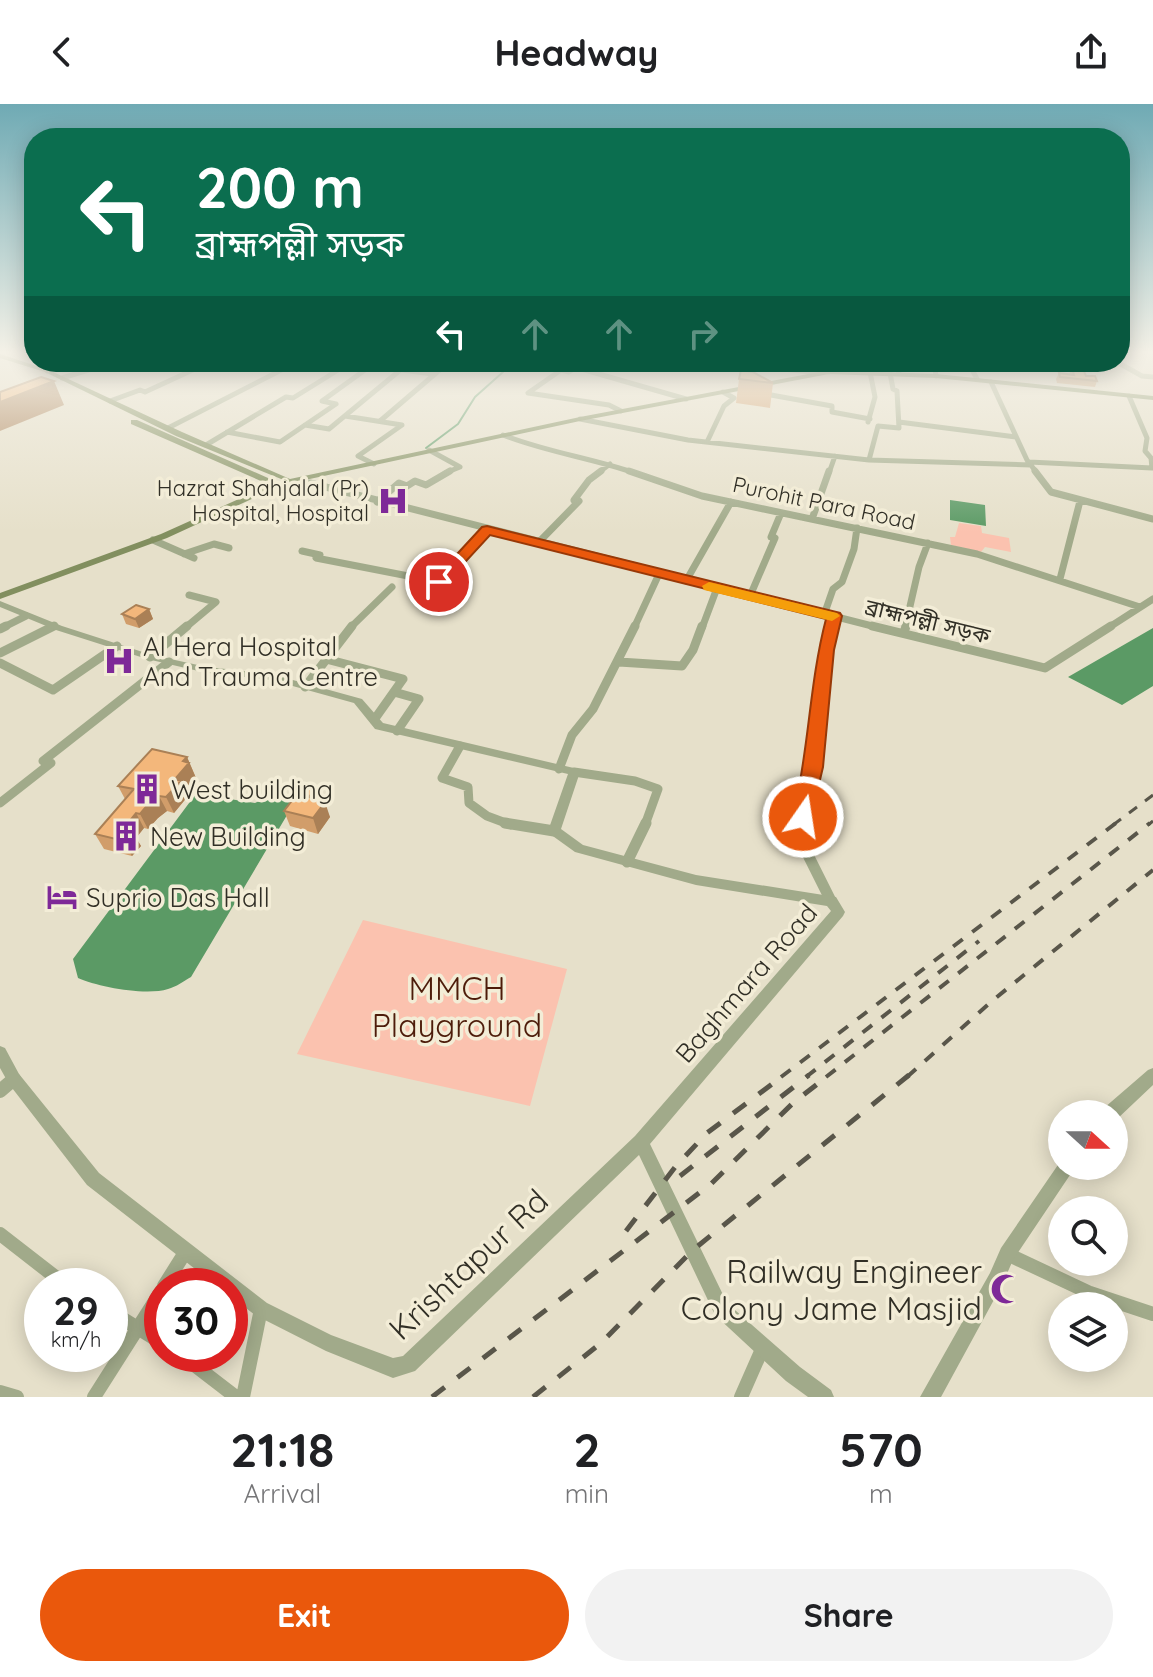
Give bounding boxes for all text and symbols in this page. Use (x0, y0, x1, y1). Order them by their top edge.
icon: back (40, 30, 84, 74)
text: Headway (494, 30, 659, 75)
icon: share (1069, 30, 1113, 74)
text: 200 m (196, 152, 364, 222)
icon: left (64, 160, 168, 264)
text: ব্রাহ্মপল্লী সড়ক (196, 221, 404, 266)
icon: left (429, 312, 473, 356)
icon: ahead (513, 312, 557, 356)
icon: ahead (597, 312, 641, 356)
icon: right (681, 312, 725, 356)
street label: Purohit Para Road (730, 470, 918, 536)
place label: Hazrat Shahjalal (Pr) Hospital, Hospital (157, 474, 369, 527)
hospital icon: Hazrat Shahjalal (Pr) Hospital, Hospital (376, 484, 410, 518)
pin (405, 548, 473, 616)
icon: arrive (417, 560, 461, 604)
street label: ব্রাহ্মপল্লী সড়ক (862, 592, 993, 650)
place label: Al Hera Hospital And Trauma Centre (143, 630, 378, 693)
hospital icon: Al Hera Hospital And Trauma Centre (102, 644, 136, 678)
building icon: West building (130, 772, 164, 806)
place label: West building (171, 773, 333, 806)
position arrow (761, 775, 845, 859)
building icon: New Building (109, 819, 143, 853)
place label: New Building (150, 820, 306, 853)
hotel icon: Suprio Das Hall (45, 880, 79, 914)
place label: Suprio Das Hall (86, 881, 270, 914)
street label: Baghmara Road (668, 897, 824, 1069)
park label: MMCH Playground (372, 968, 542, 1045)
north arrow (1048, 1100, 1128, 1180)
map controls (1048, 1100, 1128, 1372)
street label: Krishtapur Rd (380, 1180, 556, 1348)
button: search (1048, 1196, 1128, 1276)
place label: Railway Engineer Colony Jame Masjid (681, 1251, 982, 1328)
speed limit sign: 30 (144, 1268, 248, 1372)
mosque icon: Railway Engineer Colony Jame Masjid (989, 1272, 1023, 1306)
text: 29 (53, 1285, 99, 1335)
button: layers (1048, 1292, 1128, 1372)
text: km/h (51, 1327, 101, 1352)
text: 21:18 (230, 1419, 334, 1479)
text: 2 (573, 1419, 600, 1479)
text: 570 (839, 1419, 923, 1479)
text: Arrival (243, 1477, 321, 1510)
text: min (565, 1477, 609, 1510)
text: m (869, 1477, 893, 1510)
button: Exit (40, 1569, 569, 1661)
button: Share (585, 1569, 1113, 1661)

